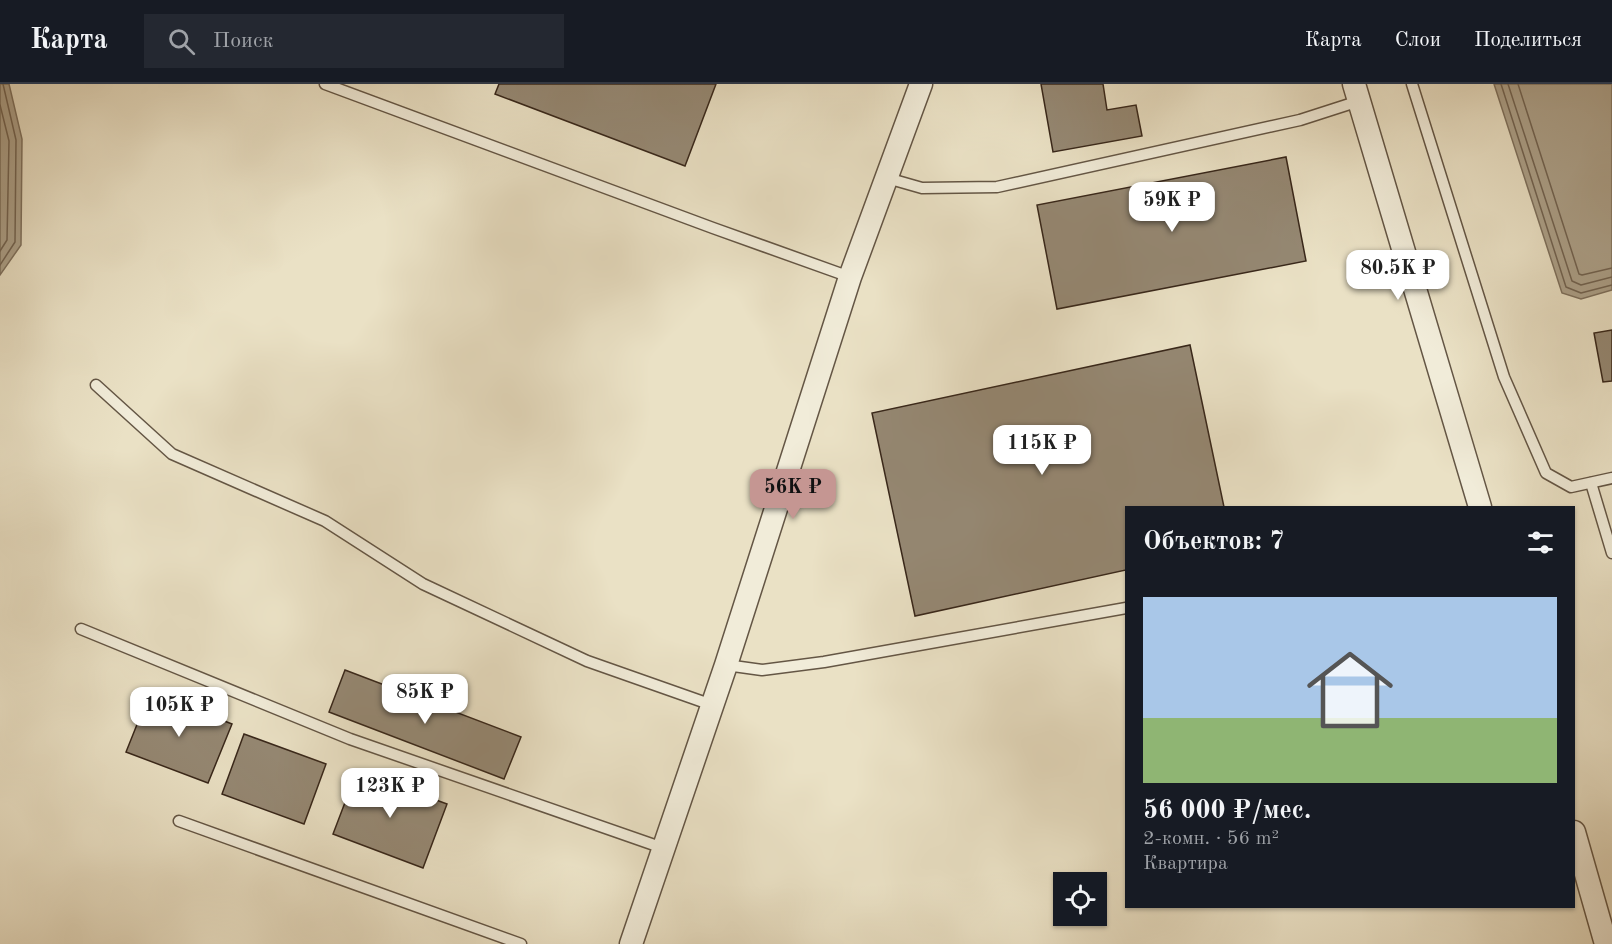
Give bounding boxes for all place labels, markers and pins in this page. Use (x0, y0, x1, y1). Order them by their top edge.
pin: 59K ₽ (1130, 182, 1214, 233)
pin: 80.5K ₽ (1343, 250, 1453, 301)
pin: 115K ₽ (993, 425, 1091, 476)
pin: 56K ₽ (751, 469, 835, 520)
pin: 85K ₽ (383, 674, 467, 725)
pin: 105K ₽ (130, 687, 228, 738)
pin: 123K ₽ (341, 768, 439, 819)

